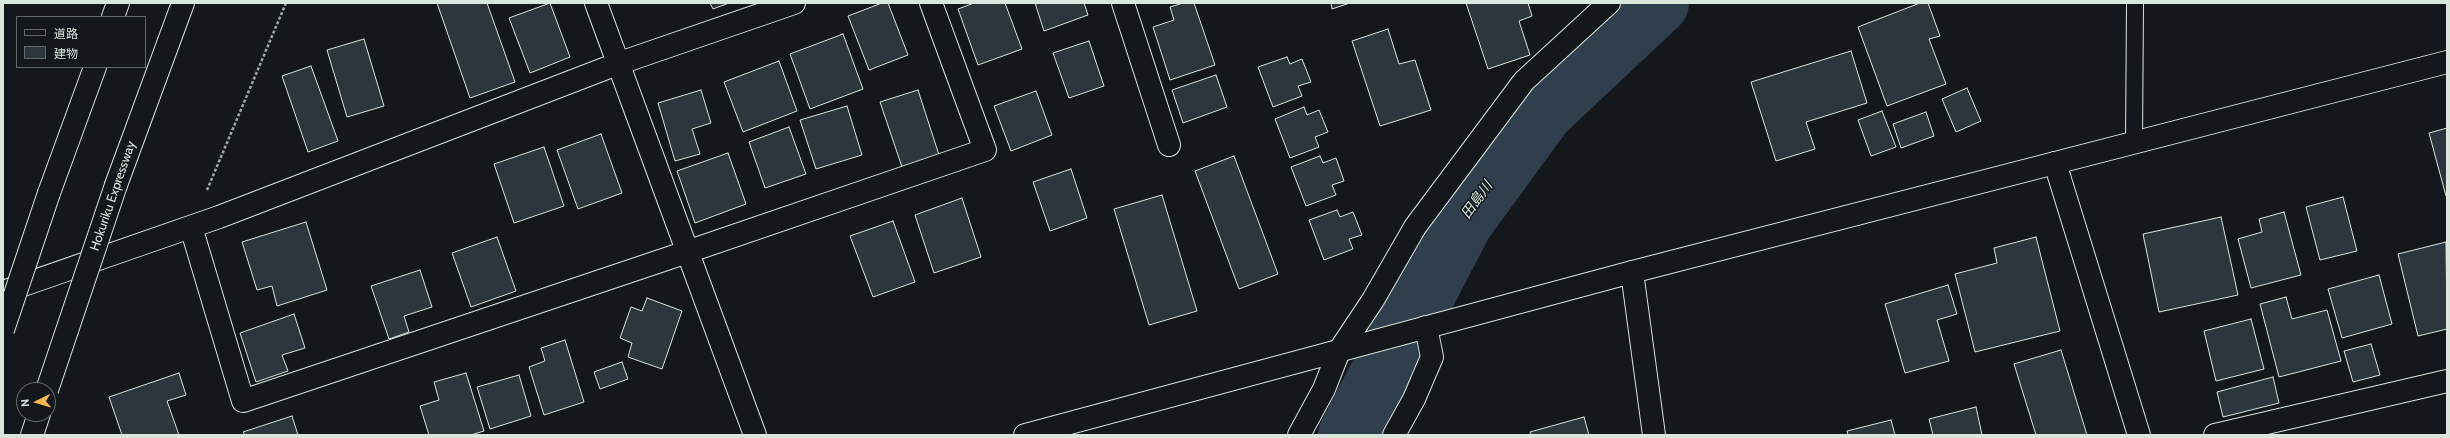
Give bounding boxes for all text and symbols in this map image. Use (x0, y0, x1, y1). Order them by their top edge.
legend (16, 16, 146, 68)
text: 道路 (54, 26, 78, 41)
text: 建物 (54, 46, 78, 61)
street label: Hokuriku Expressway (87, 139, 139, 253)
water label: 田島川 (1458, 178, 1496, 222)
north arrow (16, 382, 56, 422)
text: N (18, 398, 32, 407)

